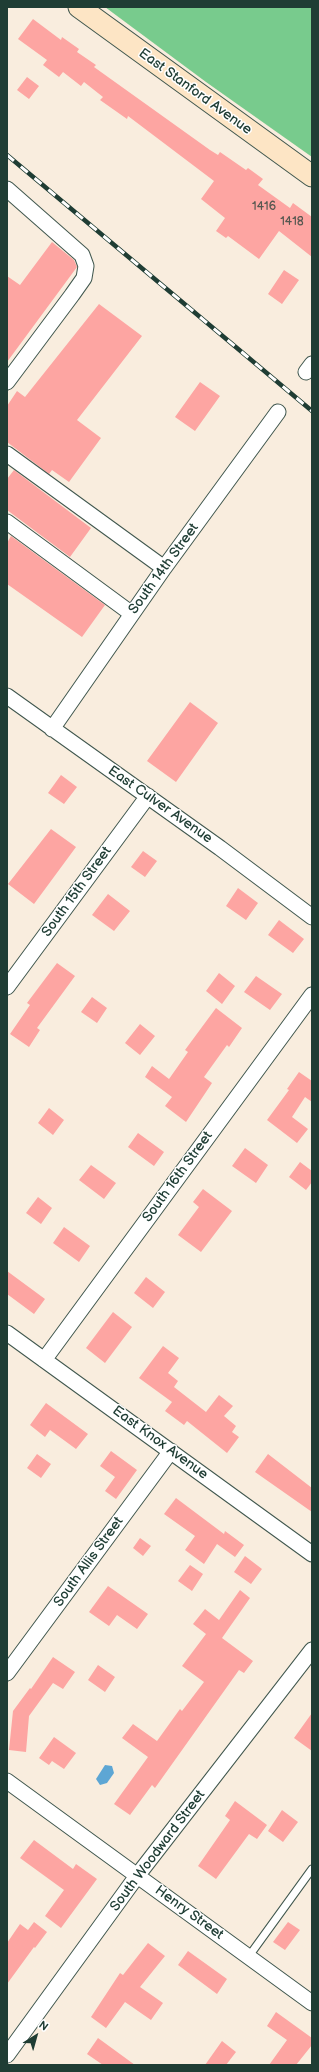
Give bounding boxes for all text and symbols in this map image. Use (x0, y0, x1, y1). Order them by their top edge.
street label: East Stanford Avenue (135, 45, 255, 139)
house number: 1416 (252, 200, 276, 214)
house number: 1418 (280, 215, 304, 229)
street label: South 14th Street (125, 520, 203, 618)
street label: East Culver Avenue (105, 763, 215, 847)
street label: South 15th Street (39, 844, 115, 940)
street label: South 16th Street (139, 1128, 217, 1226)
street label: East Knox Avenue (109, 1403, 211, 1483)
street label: South Allis Street (51, 1514, 127, 1610)
street label: South Woodward Street (107, 1787, 209, 1915)
street label: Henry Street (151, 1882, 227, 1944)
north arrow (16, 2016, 56, 2056)
text: N (36, 2018, 51, 2034)

